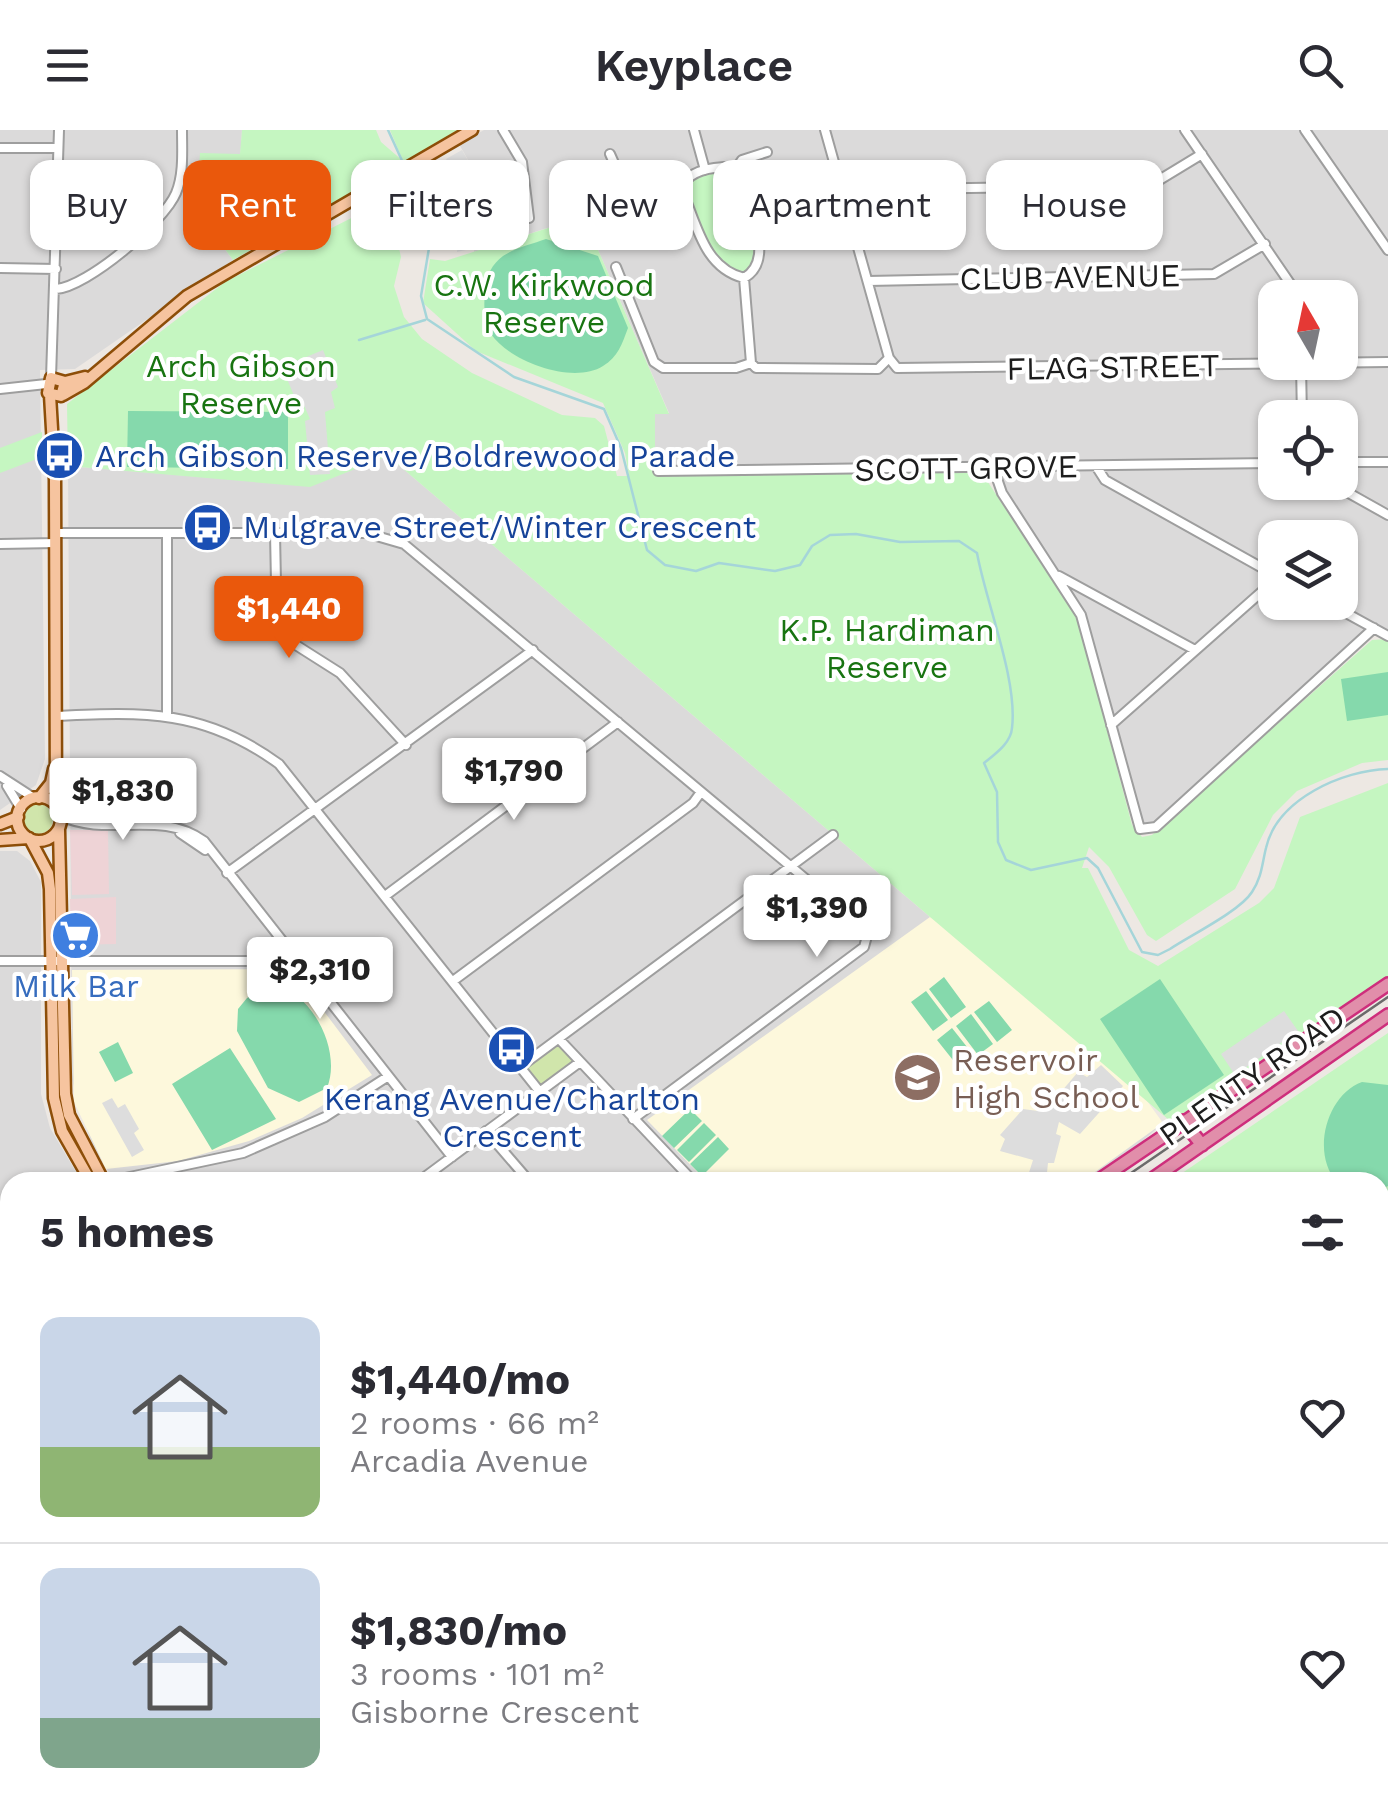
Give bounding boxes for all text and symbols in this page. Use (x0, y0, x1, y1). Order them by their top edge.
icon: menu (40, 38, 95, 93)
icon: search (1293, 38, 1348, 93)
text: Keyplace (595, 39, 793, 92)
chip: Buy (30, 160, 163, 250)
chip: Rent (183, 160, 331, 250)
chip: Filters (351, 160, 529, 250)
chip: New (549, 160, 693, 250)
chip: Apartment (713, 160, 966, 250)
chip: House (986, 160, 1163, 250)
street label: CLUB AVENUE (959, 256, 1181, 298)
park label: C.W. Kirkwood Reserve (434, 266, 654, 341)
north arrow (1258, 280, 1358, 380)
map controls (1258, 280, 1358, 620)
street label: FLAG STREET (1006, 346, 1220, 388)
park label: Arch Gibson Reserve (146, 347, 336, 422)
button: locate (1258, 400, 1358, 500)
bus stop icon: Arch Gibson Reserve/Boldrewood Parade (34, 430, 86, 482)
place label: Arch Gibson Reserve/Boldrewood Parade (95, 437, 736, 475)
street label: SCOTT GROVE (854, 447, 1078, 489)
bus stop icon: Mulgrave Street/Winter Crescent (182, 501, 234, 553)
place label: Mulgrave Street/Winter Crescent (243, 508, 756, 546)
button: layers (1258, 520, 1358, 620)
pin: $1,440 (208, 576, 370, 661)
text: $1,440 (236, 589, 342, 627)
park label: K.P. Hardiman Reserve (779, 611, 995, 686)
pin: $1,790 (433, 738, 595, 823)
text: $1,790 (464, 751, 564, 789)
pin: $1,830 (42, 758, 204, 843)
text: $1,830 (72, 771, 174, 809)
pin: $1,390 (736, 875, 898, 960)
text: $1,390 (766, 888, 868, 926)
supermarket icon: Milk Bar (50, 910, 102, 962)
pin: $2,310 (239, 937, 401, 1022)
text: $2,310 (269, 950, 371, 988)
place label: Milk Bar (13, 967, 139, 1005)
street label: PLENTY ROAD (1152, 998, 1352, 1154)
bus stop icon: Kerang Avenue/Charlton Crescent (486, 1023, 538, 1075)
place label: Reservoir High School (953, 1041, 1139, 1116)
school or university icon: Reservoir High School (892, 1052, 944, 1104)
place label: Kerang Avenue/Charlton Crescent (324, 1080, 700, 1155)
icon: filters (1295, 1205, 1350, 1260)
text: 5 homes (40, 1208, 214, 1257)
text: $1,440/mo (350, 1355, 570, 1404)
icon: home (120, 1357, 240, 1477)
icon: heart (1295, 1390, 1350, 1445)
text: 2 rooms · 66 m² (350, 1404, 599, 1442)
text: Arcadia Avenue (350, 1442, 588, 1480)
text: $1,830/mo (350, 1606, 567, 1655)
icon: home (120, 1608, 240, 1728)
icon: heart (1295, 1641, 1350, 1696)
text: 3 rooms · 101 m² (350, 1655, 604, 1693)
text: Gisborne Crescent (350, 1693, 639, 1731)

